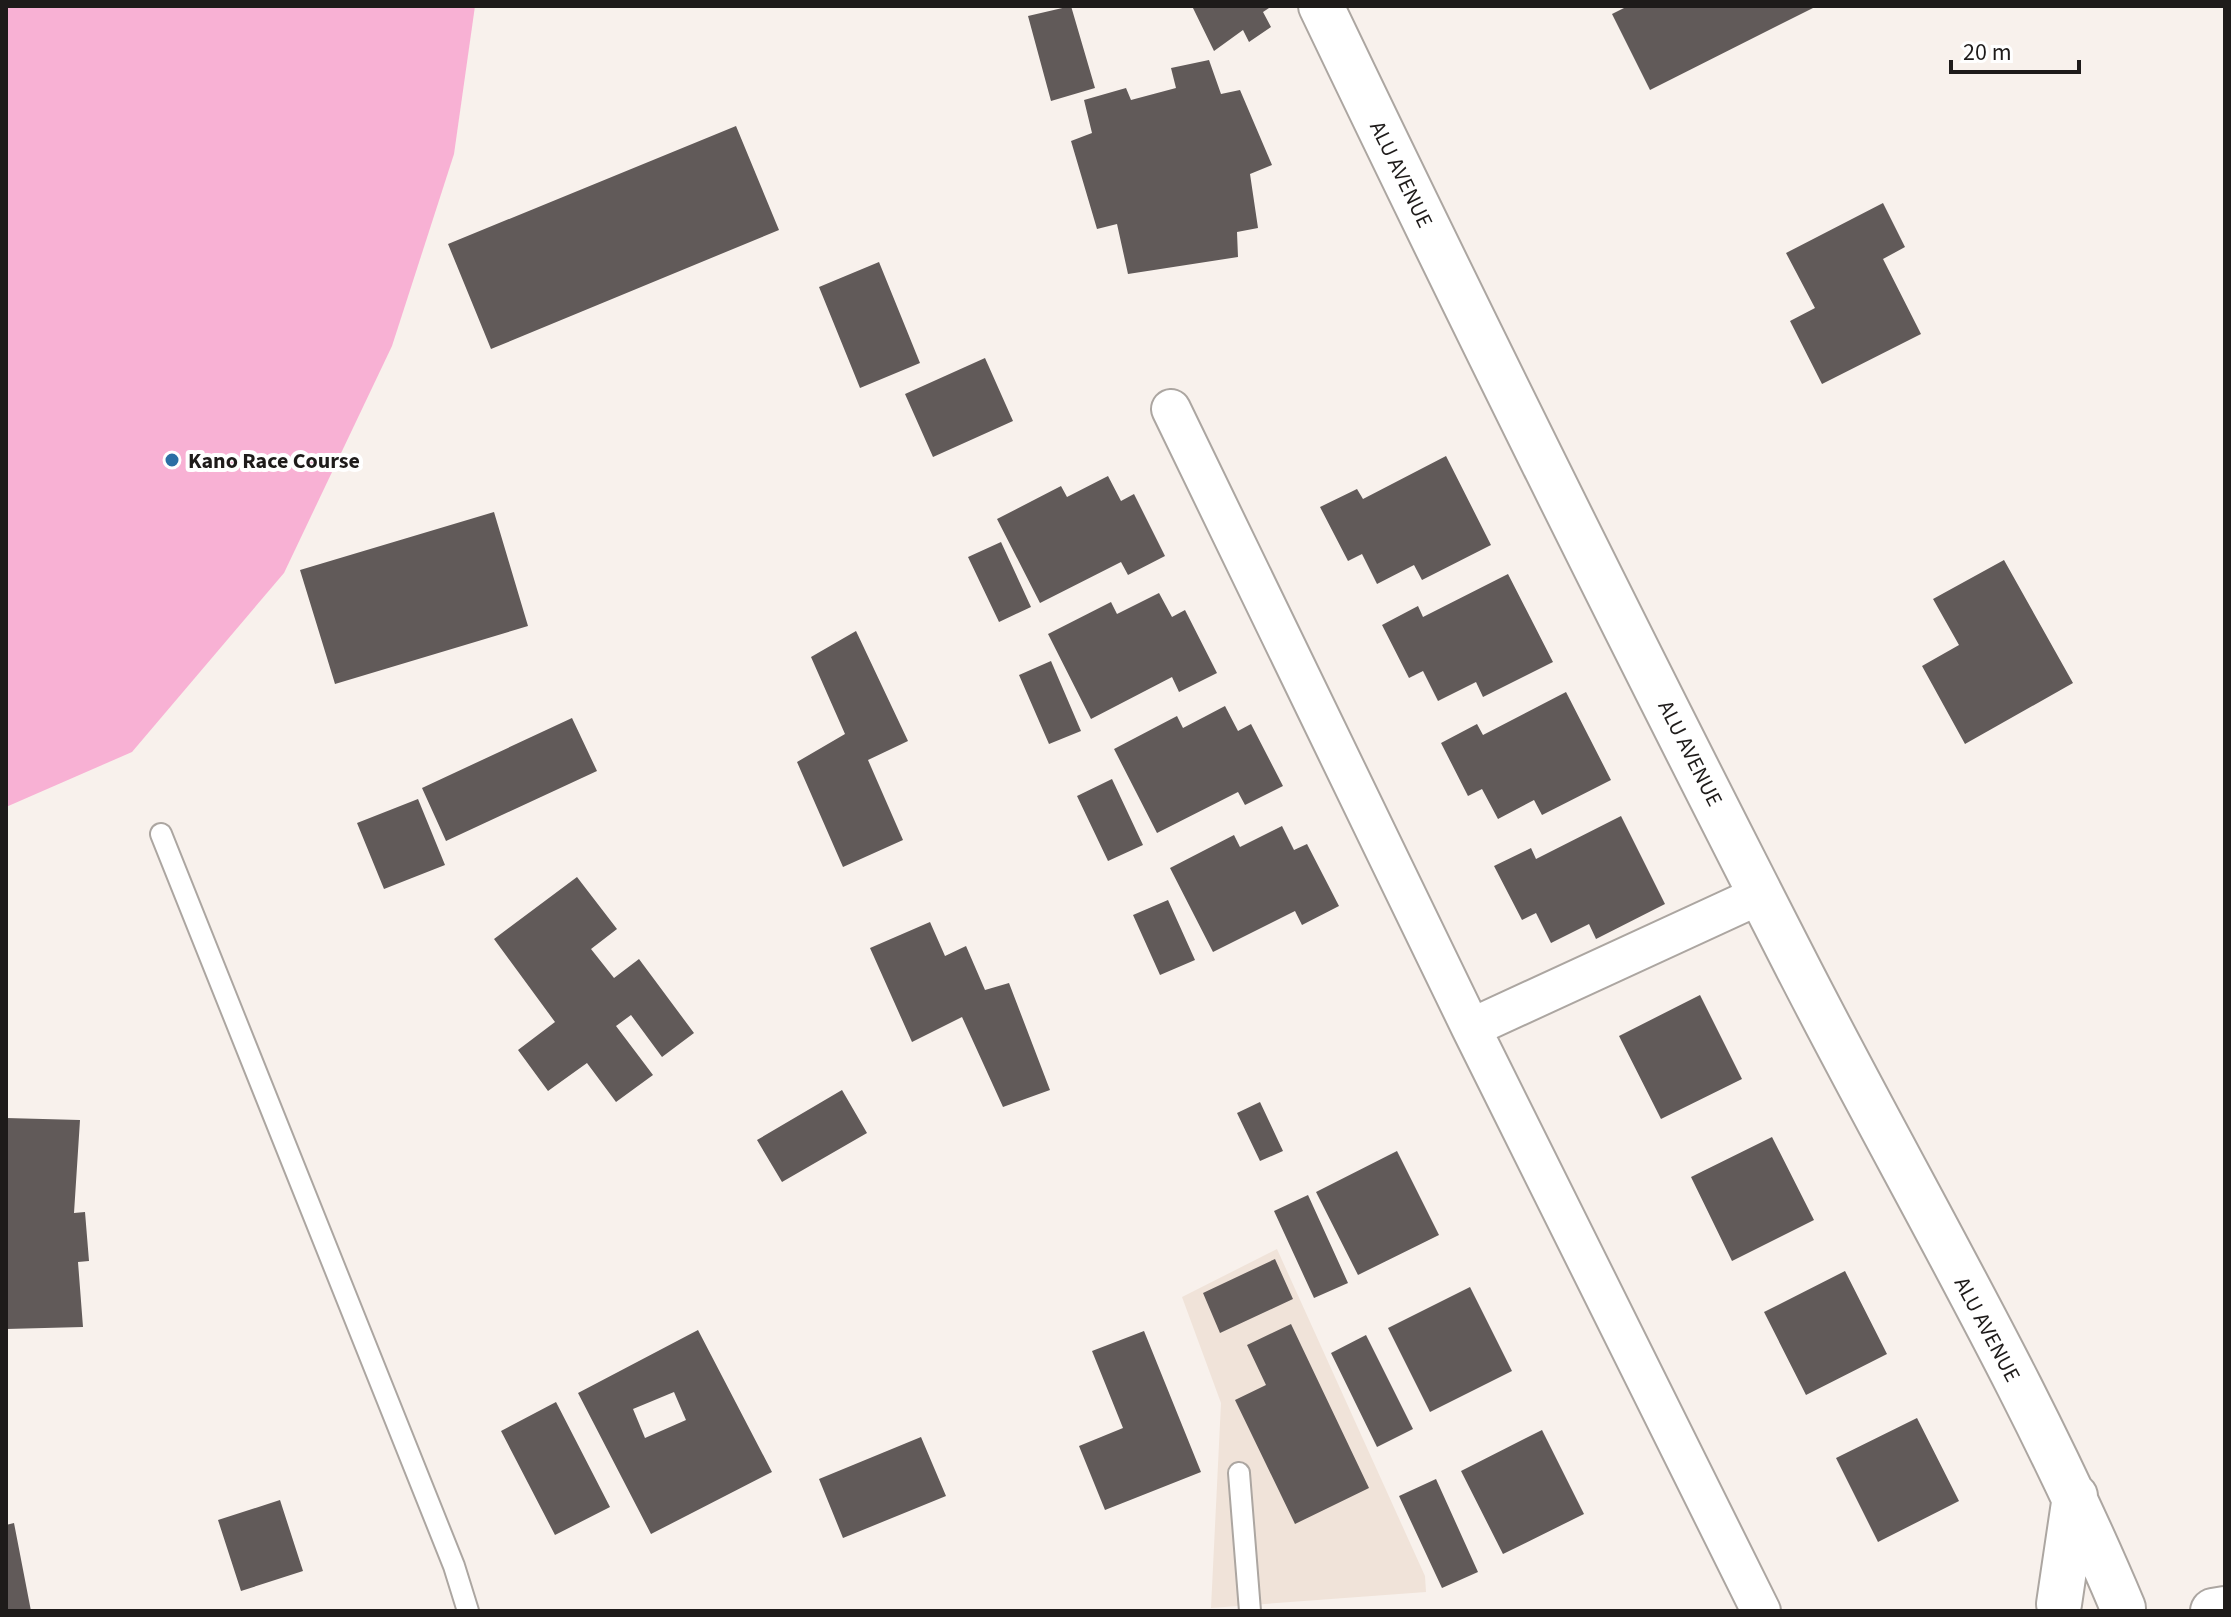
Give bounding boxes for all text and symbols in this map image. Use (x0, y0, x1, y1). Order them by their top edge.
scale bar (1951, 24, 2079, 74)
text: 20 m (1963, 35, 2012, 70)
street label: ALU AVENUE (1361, 116, 1441, 233)
place label: Kano Race Course (188, 445, 360, 477)
marker: Kano Race Course (163, 451, 181, 469)
street label: ALU AVENUE (1650, 695, 1731, 812)
street label: ALU AVENUE (1946, 1271, 2028, 1388)

